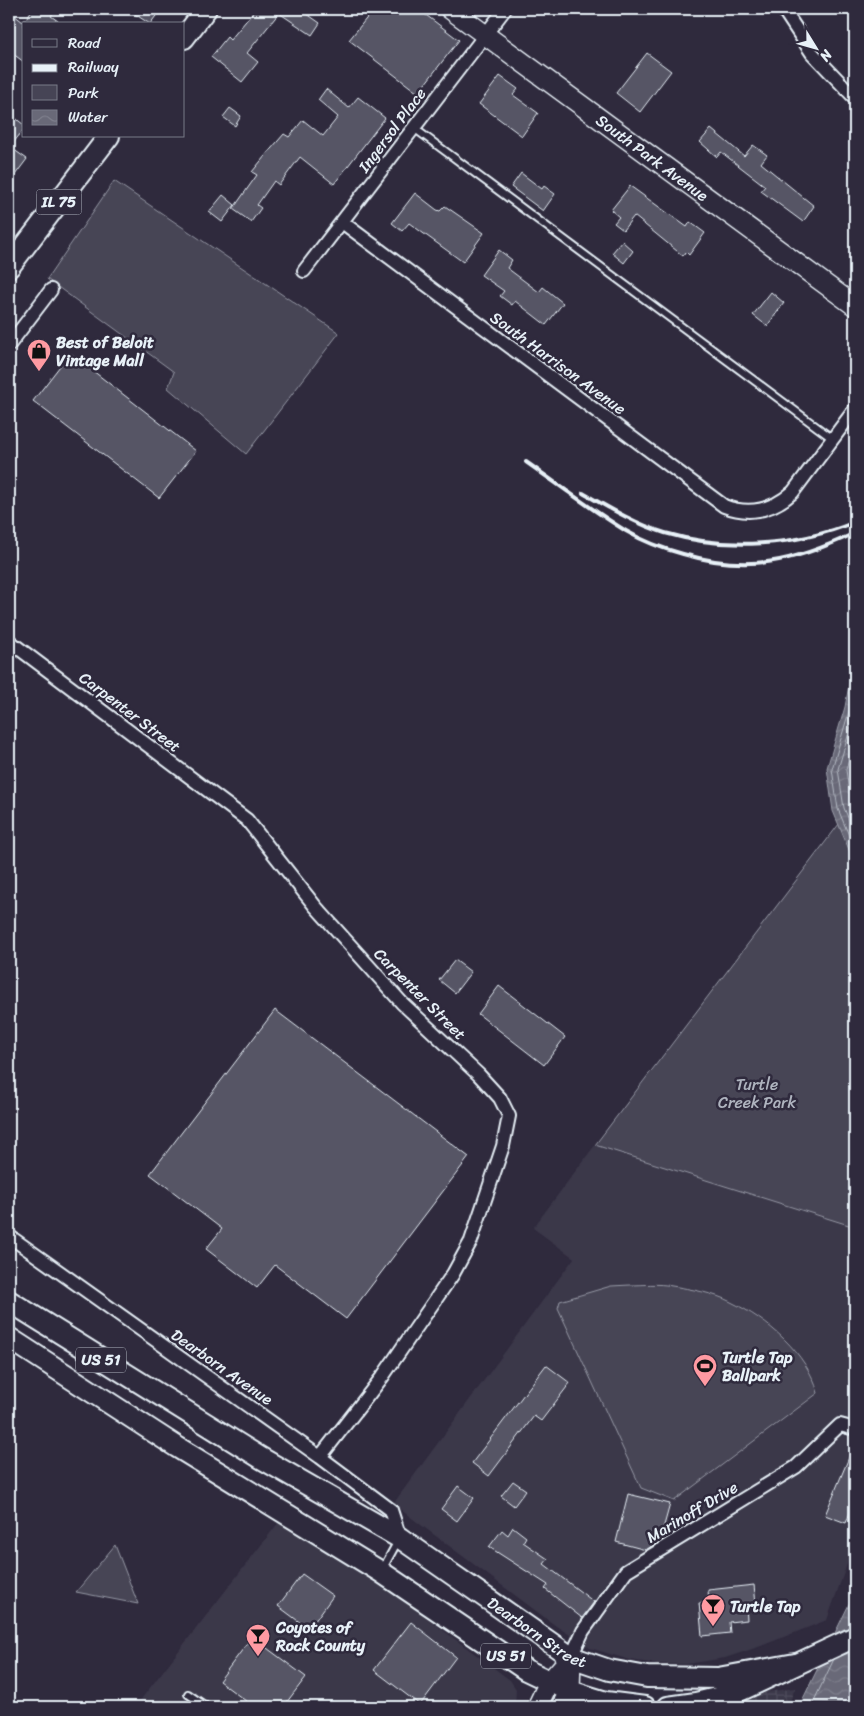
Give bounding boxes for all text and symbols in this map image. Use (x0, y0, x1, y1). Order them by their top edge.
legend (22, 22, 185, 138)
north arrow (792, 22, 842, 72)
text: Road (68, 30, 101, 56)
text: N (813, 43, 839, 67)
text: Railway (68, 54, 119, 80)
text: Park (68, 80, 99, 106)
street label: Ingersol Place (350, 81, 434, 180)
text: Water (68, 104, 108, 130)
street label: South Park Avenue (590, 106, 715, 209)
road number: IL 75 (36, 190, 82, 214)
street label: South Harrison Avenue (484, 303, 632, 423)
place label: Best of Beloit Vintage Mall (56, 328, 154, 375)
shop icon: Best of Beloit Vintage Mall (26, 338, 52, 372)
street label: Carpenter Street (73, 664, 187, 760)
street label: Carpenter Street (367, 941, 473, 1047)
park label: Turtle Creek Park (718, 1070, 797, 1117)
street label: Dearborn Avenue (165, 1321, 279, 1413)
place label: Turtle Tap Ballpark (722, 1343, 793, 1390)
road number: US 51 (76, 1348, 126, 1372)
sports icon: Turtle Tap Ballpark (692, 1353, 718, 1387)
street label: Marinoff Drive (640, 1473, 744, 1551)
street label: Dearborn Street (481, 1588, 591, 1676)
place label: Turtle Tap (730, 1592, 801, 1621)
bar icon: Turtle Tap (700, 1593, 726, 1627)
place label: Coyotes of Rock County (275, 1613, 366, 1660)
bar icon: Coyotes of Rock County (245, 1623, 271, 1657)
road number: US 51 (481, 1644, 531, 1668)

